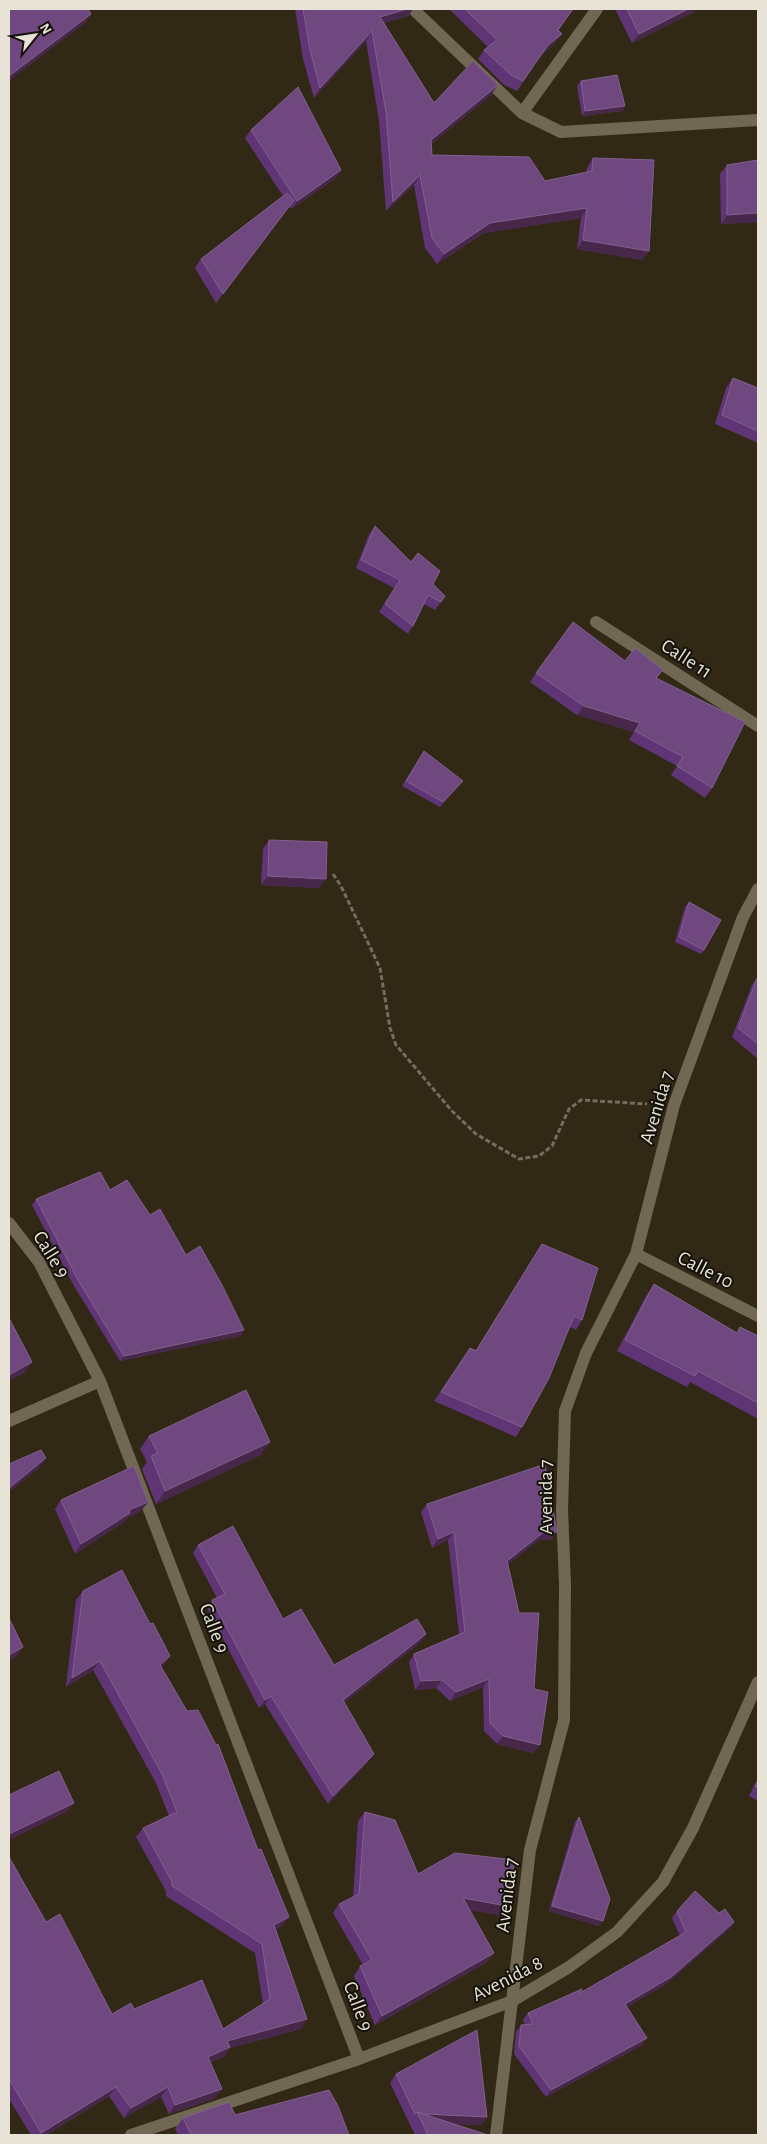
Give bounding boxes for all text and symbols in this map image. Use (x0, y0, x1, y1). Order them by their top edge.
north arrow (10, 10, 60, 60)
text: N (37, 21, 54, 37)
street label: Calle 11 (658, 635, 715, 682)
street label: Avenida 7 (636, 1069, 677, 1146)
street label: Calle 9 (29, 1227, 73, 1282)
street label: Calle 10 (675, 1247, 737, 1292)
street label: Avenida 7 (536, 1460, 556, 1534)
street label: Calle 9 (196, 1601, 233, 1656)
street label: Avenida 7 (492, 1857, 521, 1934)
street label: Avenida 8 (469, 1953, 546, 2005)
street label: Calle 9 (340, 1979, 377, 2034)

